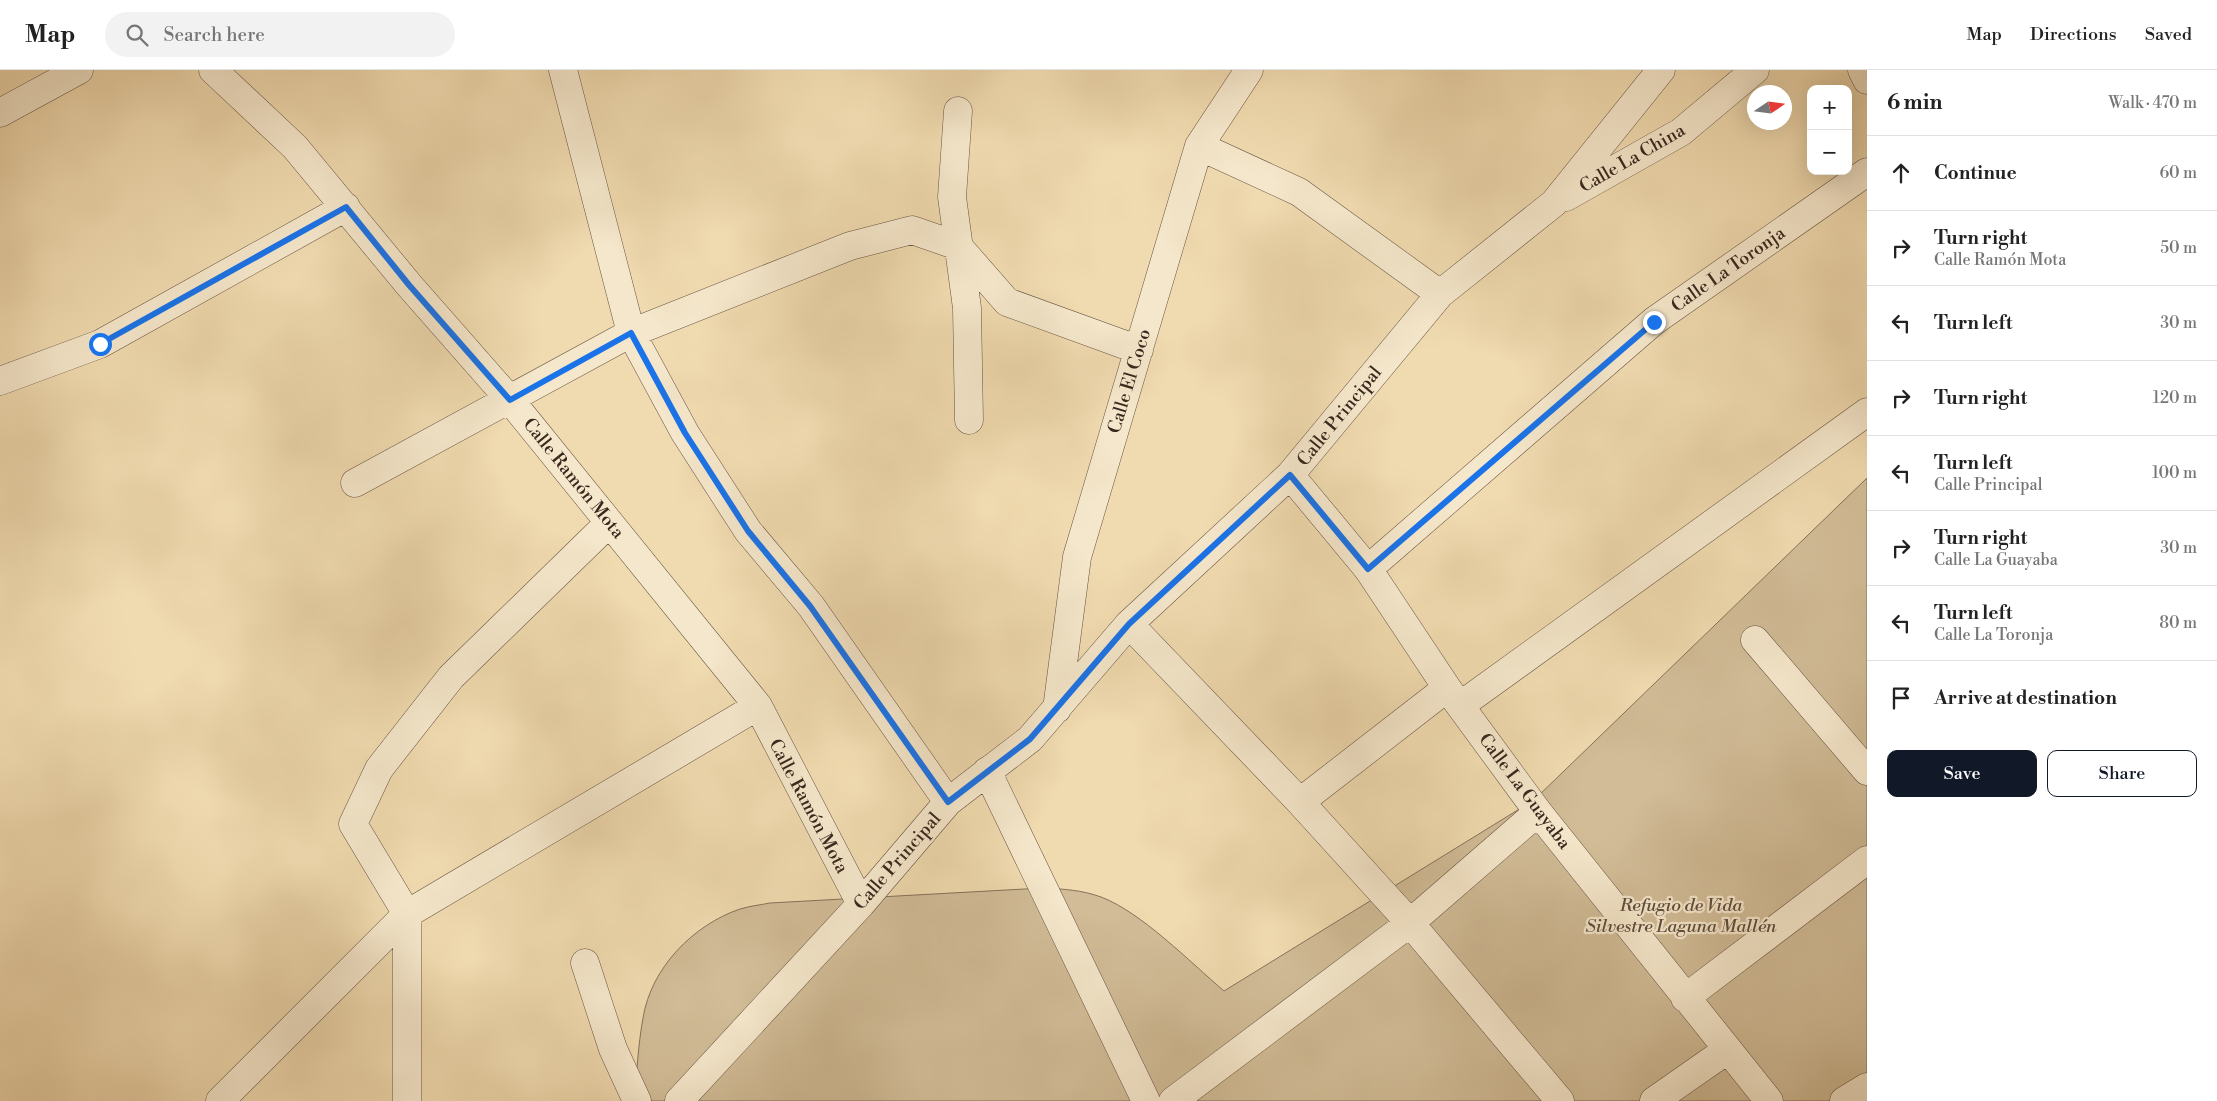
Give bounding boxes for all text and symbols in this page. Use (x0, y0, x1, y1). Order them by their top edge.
search box (105, 12, 455, 57)
text: Map (25, 20, 75, 50)
icon: search (123, 21, 151, 49)
text: Search here (163, 23, 265, 47)
text: Map (1966, 23, 2002, 46)
text: Directions (2030, 23, 2117, 46)
text: Saved (2145, 23, 2192, 46)
north arrow (1747, 85, 1792, 130)
map controls (1807, 85, 1852, 175)
button: + (1807, 85, 1852, 130)
text: 6 min (1887, 90, 1942, 116)
text: Walk · 470 m (2109, 93, 2197, 113)
street label: Calle La China (1575, 118, 1690, 198)
button: − (1807, 130, 1852, 175)
icon: ahead (1887, 159, 1915, 187)
text: Continue (1934, 161, 2017, 185)
text: 60 m (2159, 163, 2197, 183)
street label: Calle La Toronja (1667, 221, 1791, 317)
text: Turn right (1934, 226, 2027, 250)
icon: right (1887, 234, 1915, 262)
text: 50 m (2160, 238, 2197, 258)
text: Calle Ramón Mota (1934, 250, 2066, 270)
icon: left (1887, 309, 1915, 337)
route end (1643, 311, 1666, 334)
text: Turn left (1934, 311, 2013, 335)
text: 30 m (2160, 313, 2197, 333)
street label: Calle El Coco (1103, 326, 1156, 436)
route start (89, 333, 112, 356)
street label: Calle Principal (1292, 361, 1387, 471)
icon: right (1887, 384, 1915, 412)
text: Turn right (1934, 386, 2027, 410)
text: 120 m (2153, 388, 2197, 408)
street label: Calle Ramón Mota (518, 413, 630, 544)
text: Turn left (1934, 451, 2013, 475)
icon: left (1887, 459, 1915, 487)
text: 100 m (2152, 463, 2197, 483)
text: Calle Principal (1934, 475, 2042, 495)
text: Turn right (1934, 526, 2027, 550)
icon: right (1887, 534, 1915, 562)
text: 30 m (2160, 538, 2197, 558)
text: Calle La Guayaba (1934, 550, 2058, 570)
text: Turn left (1934, 601, 2013, 625)
icon: left (1887, 609, 1915, 637)
text: 80 m (2159, 613, 2197, 633)
text: Calle La Toronja (1934, 625, 2053, 645)
icon: arrive (1887, 684, 1915, 712)
text: Arrive at destination (1934, 686, 2117, 710)
street label: Calle La Guayaba (1473, 729, 1576, 855)
street label: Calle Ramón Mota (763, 735, 854, 878)
button: Save (1887, 750, 2037, 797)
button: Share (2047, 750, 2197, 797)
street label: Calle Principal (849, 807, 946, 915)
park label: Refugio de Vida Silvestre Laguna Mallén (1586, 894, 1777, 938)

